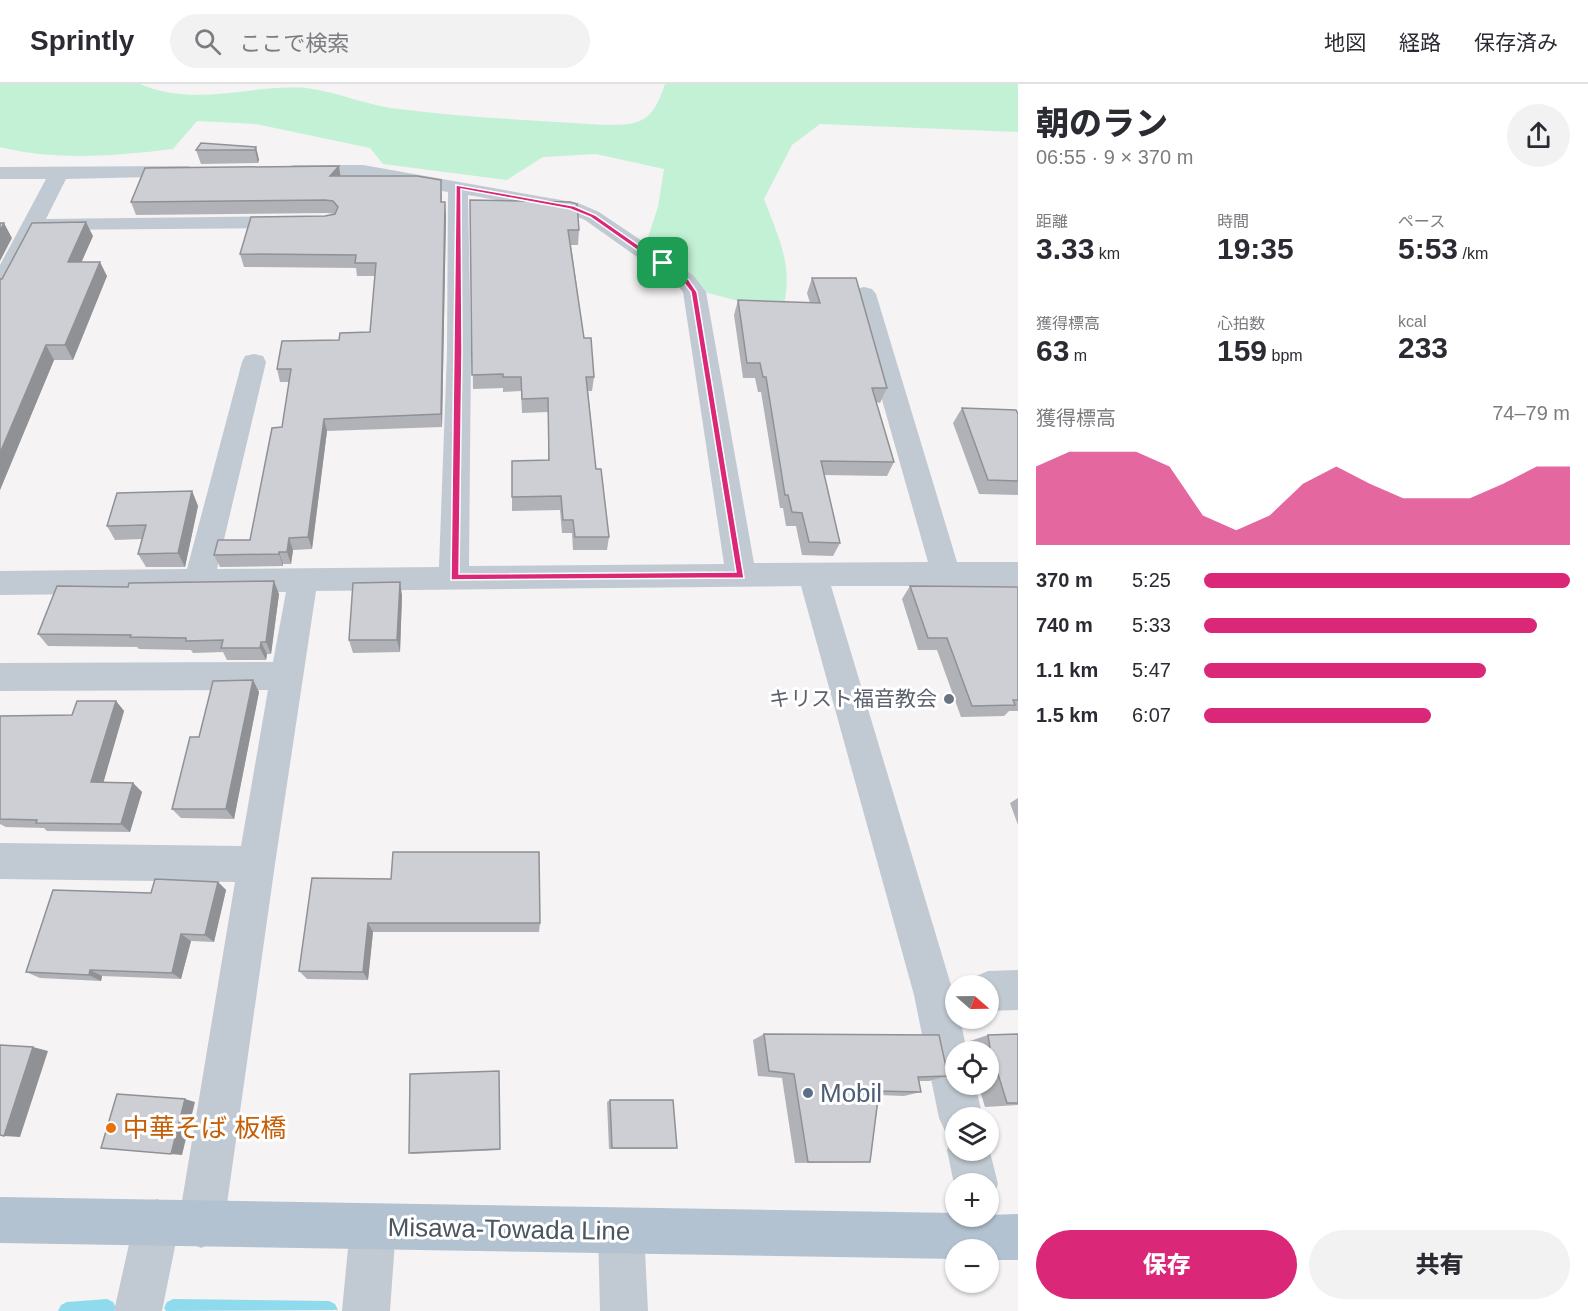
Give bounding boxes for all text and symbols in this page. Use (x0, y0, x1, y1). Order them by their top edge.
search box (170, 14, 590, 68)
text: Sprintly (30, 25, 134, 56)
icon: search (191, 25, 224, 58)
text: ここで検索 (239, 31, 349, 56)
text: 地図 (1324, 31, 1366, 54)
text: 経路 (1399, 31, 1441, 54)
text: 保存済み (1474, 31, 1558, 54)
button: share (1507, 104, 1570, 167)
text: 朝のラン (1036, 105, 1168, 142)
text: 06:55 · 9 × 370 m (1036, 146, 1193, 168)
text: 距離 (1036, 213, 1068, 230)
text: 時間 (1217, 213, 1249, 230)
text: ペース (1398, 213, 1445, 230)
text: 3.33 (1036, 232, 1094, 265)
text: 19:35 (1217, 232, 1294, 265)
text: 5:53 (1398, 232, 1458, 265)
pin (637, 237, 688, 288)
text: km (1094, 245, 1120, 262)
text: /km (1458, 245, 1488, 262)
icon: arrive (646, 246, 679, 279)
text: kcal (1398, 313, 1426, 330)
text: 獲得標高 (1036, 315, 1100, 332)
text: 心拍数 (1217, 315, 1265, 332)
text: 233 (1398, 331, 1448, 364)
text: 63 (1036, 334, 1069, 367)
text: 159 (1217, 334, 1267, 367)
text: m (1069, 347, 1087, 364)
text: bpm (1267, 347, 1303, 364)
text: 74–79 m (1492, 402, 1570, 424)
text: 獲得標高 (1036, 407, 1116, 429)
text: 370 m (1036, 569, 1093, 591)
text: 5:25 (1132, 569, 1171, 591)
text: 740 m (1036, 614, 1093, 636)
text: 5:33 (1132, 614, 1171, 636)
text: 1.1 km (1036, 659, 1098, 681)
text: 5:47 (1132, 659, 1171, 681)
place label: キリスト福音教会 (769, 687, 937, 710)
marker: キリスト福音教会 (942, 692, 956, 706)
text: 1.5 km (1036, 704, 1098, 726)
text: 6:07 (1132, 704, 1171, 726)
north arrow (945, 975, 999, 1029)
map controls (945, 975, 999, 1293)
button: locate (945, 1041, 999, 1095)
place label: Mobil (820, 1078, 882, 1108)
marker: Mobil (801, 1086, 815, 1100)
button: layers (945, 1107, 999, 1161)
place label: 中華そば 板橋 (123, 1113, 286, 1143)
marker: 中華そば 板橋 (104, 1121, 118, 1135)
button: + (945, 1173, 999, 1227)
street label: Misawa-Towada Line (387, 1212, 631, 1246)
button: 保存 (1036, 1230, 1297, 1299)
button: 共有 (1309, 1230, 1570, 1299)
button: − (945, 1239, 999, 1293)

